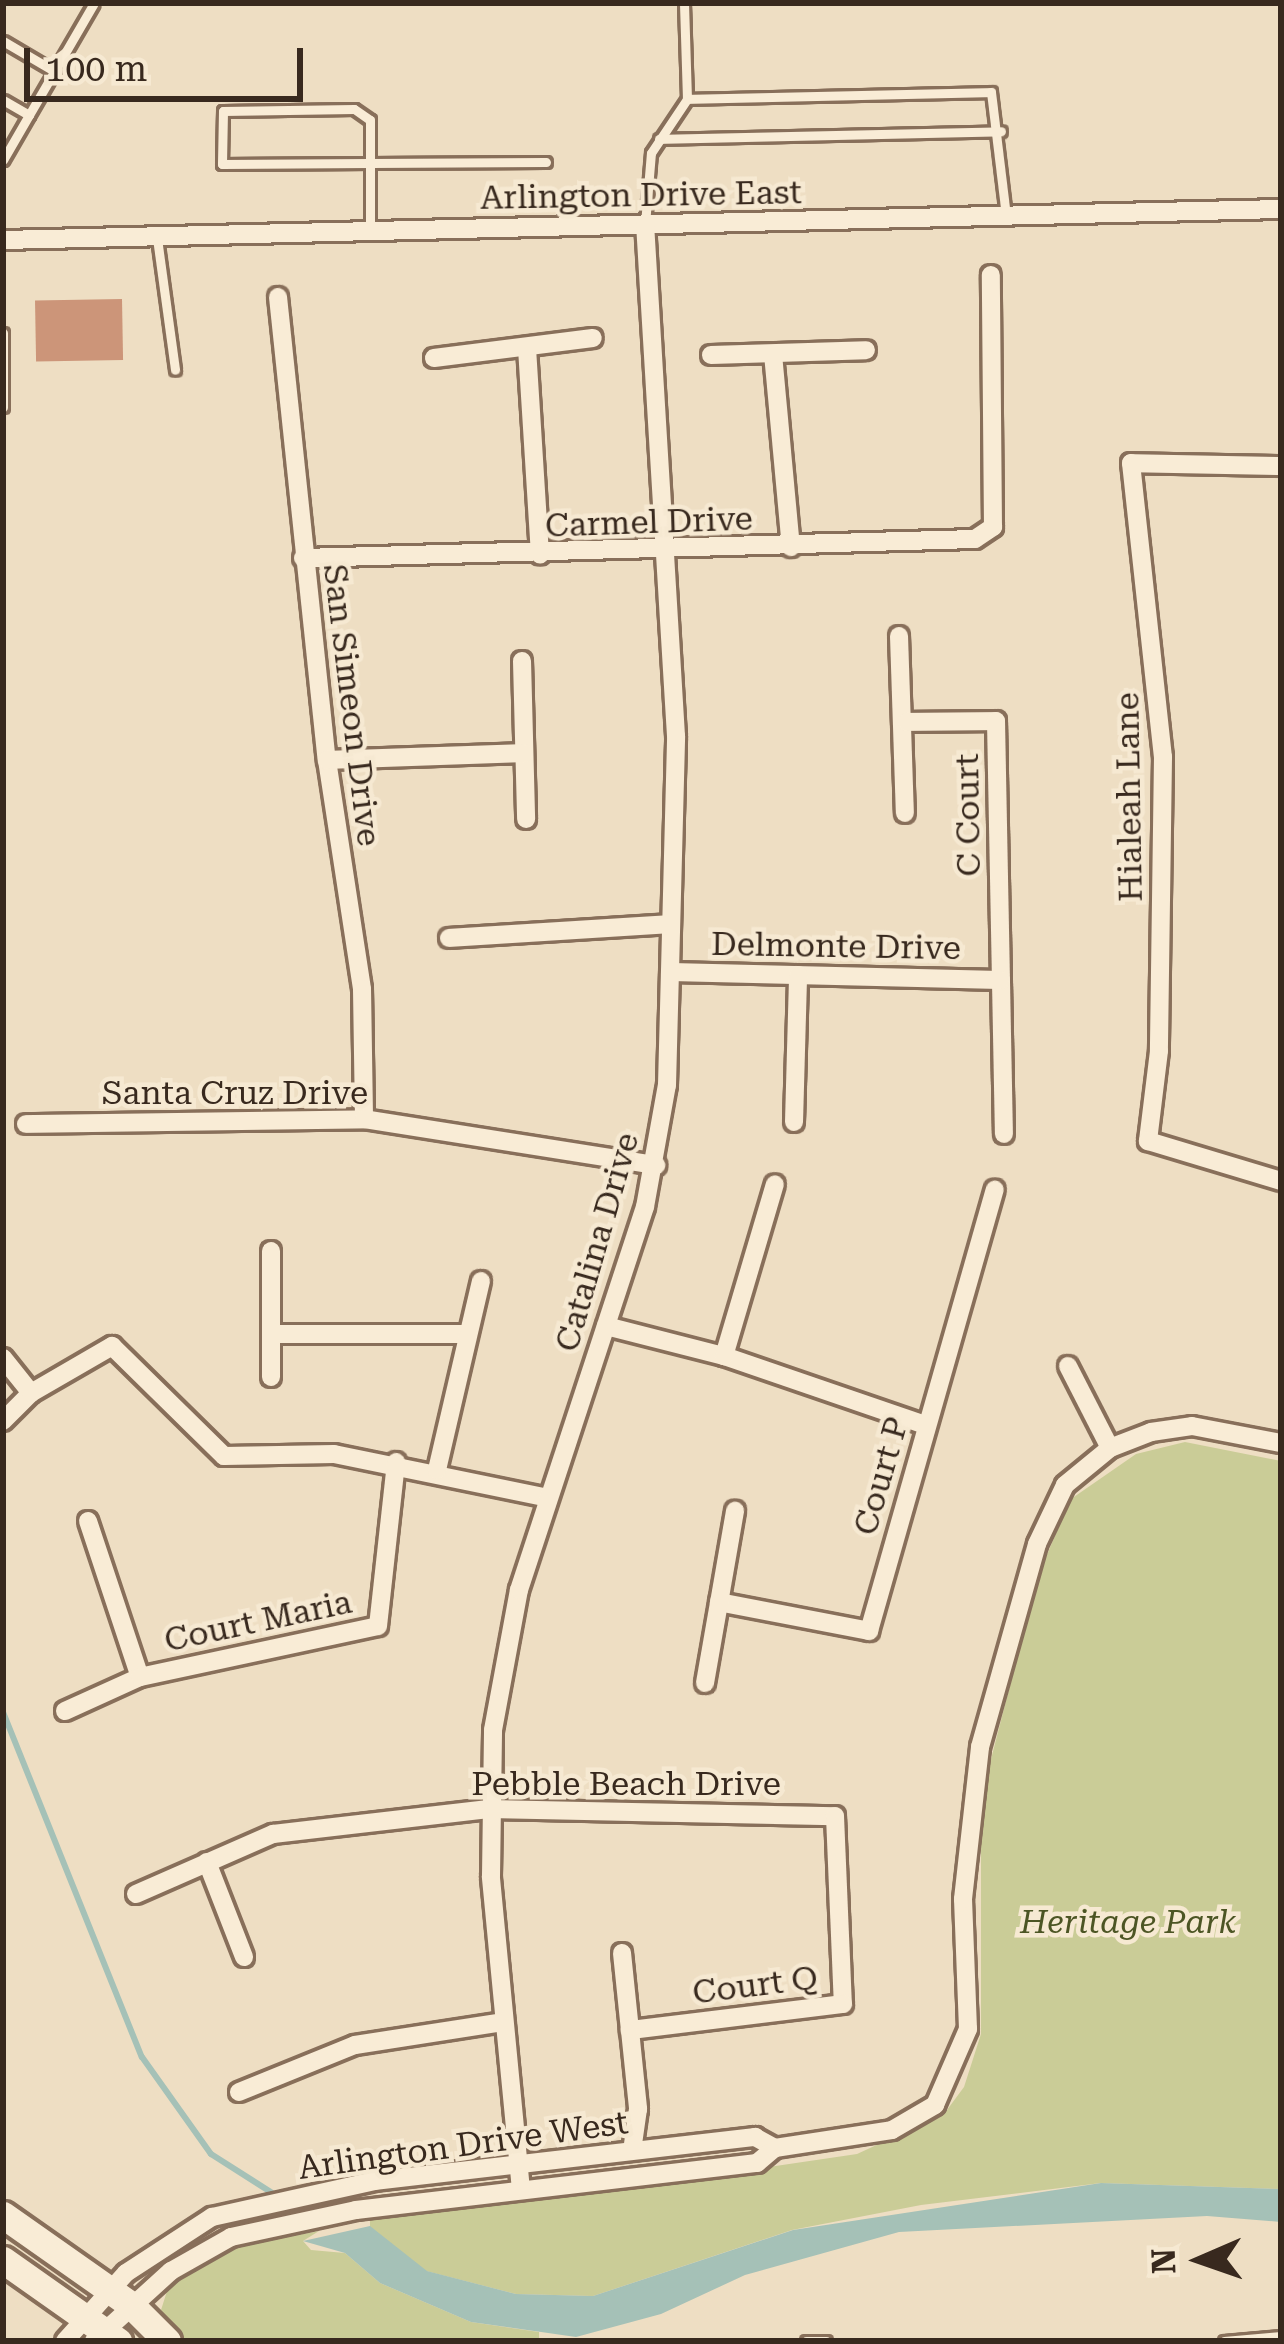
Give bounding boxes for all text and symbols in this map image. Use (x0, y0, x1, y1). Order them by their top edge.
scale bar (30, 24, 309, 98)
text: 100 m (45, 48, 147, 90)
street label: Arlington Drive East (480, 172, 802, 218)
street label: Carmel Drive (545, 499, 753, 545)
street label: San Simeon Drive (315, 562, 389, 848)
street label: Hialeah Lane (1107, 692, 1151, 902)
street label: C Court (947, 753, 989, 877)
street label: Delmonte Drive (711, 924, 961, 968)
street label: Santa Cruz Drive (102, 1073, 368, 1113)
street label: Catalina Drive (547, 1128, 647, 1356)
street label: Court P (845, 1413, 917, 1539)
street label: Court Maria (161, 1582, 355, 1660)
street label: Pebble Beach Drive (471, 1764, 781, 1804)
park label: Heritage Park (1020, 1902, 1236, 1942)
street label: Court Q (690, 1958, 820, 2012)
street label: Arlington Drive West (296, 2102, 630, 2188)
north arrow (1140, 2200, 1260, 2320)
text: N (1144, 2248, 1183, 2275)

